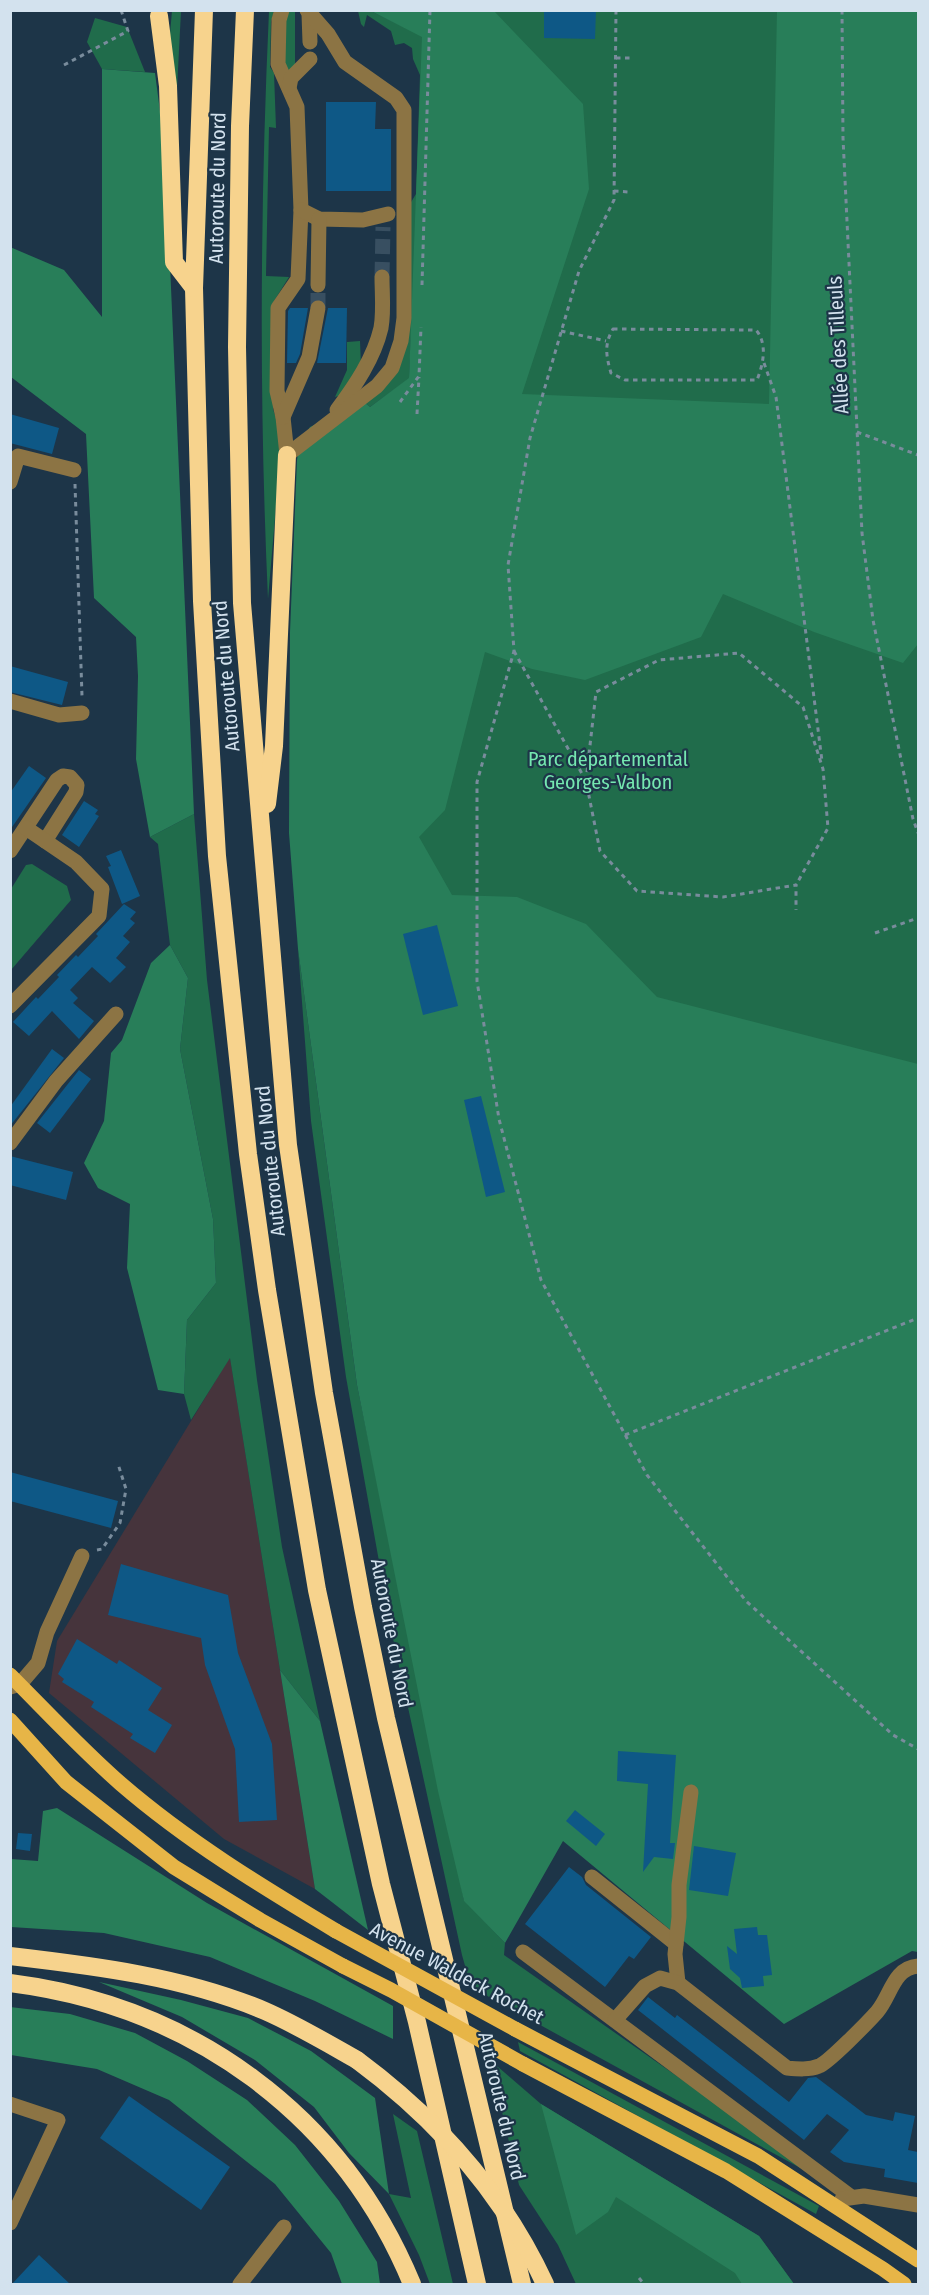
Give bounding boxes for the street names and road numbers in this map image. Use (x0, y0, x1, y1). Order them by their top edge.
street label: Autoroute du Nord (204, 112, 230, 264)
street label: Allée des Tilleuls (822, 275, 854, 415)
street label: Autoroute du Nord (207, 599, 245, 753)
street label: Autoroute du Nord (250, 1084, 290, 1238)
street label: Autoroute du Nord (366, 1556, 418, 1710)
street label: Avenue Waldeck Rochet (366, 1917, 549, 2029)
street label: Autoroute du Nord (473, 2029, 531, 2183)

